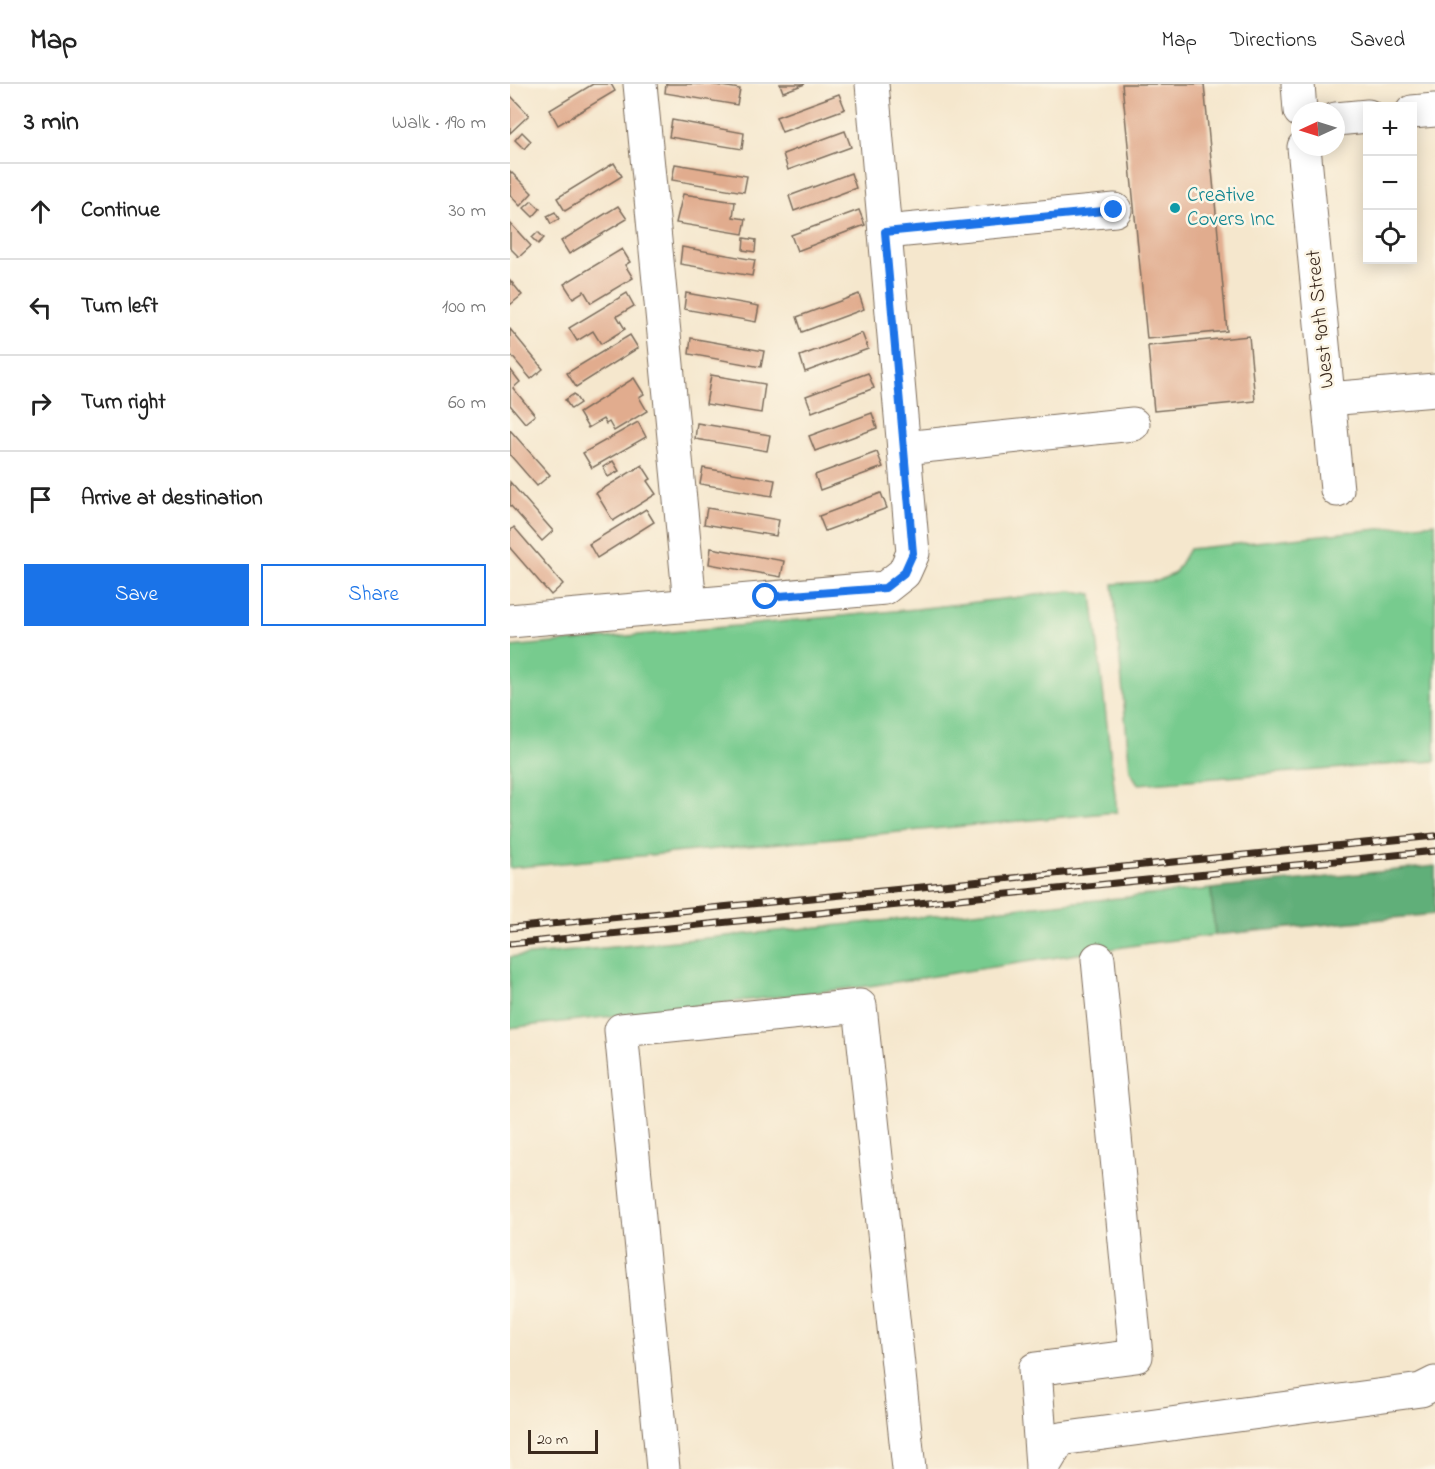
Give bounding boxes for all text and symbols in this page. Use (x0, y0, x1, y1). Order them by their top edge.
text: Map (30, 21, 77, 62)
text: Map (1161, 26, 1197, 56)
text: Directions (1230, 26, 1317, 56)
text: Saved (1350, 26, 1405, 56)
north arrow (1291, 102, 1345, 156)
map controls (1363, 102, 1417, 264)
button: + (1363, 102, 1417, 156)
text: 3 min (24, 104, 79, 142)
text: Walk · 190 m (392, 109, 486, 138)
button: − (1363, 156, 1417, 210)
place label: Creative Covers Inc (1187, 181, 1275, 235)
icon: ahead (24, 195, 57, 228)
text: Continue (81, 195, 160, 227)
route end (1100, 196, 1126, 222)
text: 30 m (449, 197, 486, 226)
marker: Creative Covers Inc (1168, 201, 1182, 215)
button: locate (1363, 210, 1417, 264)
street label: West 90th Street (1299, 248, 1343, 390)
icon: left (24, 291, 57, 324)
text: Turn left (81, 291, 158, 323)
text: 100 m (442, 293, 486, 322)
icon: right (24, 387, 57, 420)
text: Turn right (81, 387, 166, 419)
text: 60 m (448, 389, 486, 418)
icon: arrive (24, 483, 57, 516)
text: Arrive at destination (81, 483, 263, 515)
button: Save (24, 564, 249, 626)
button: Share (261, 564, 486, 626)
route start (752, 583, 778, 609)
scale bar (528, 1427, 598, 1454)
text: 20 m (537, 1428, 568, 1452)

